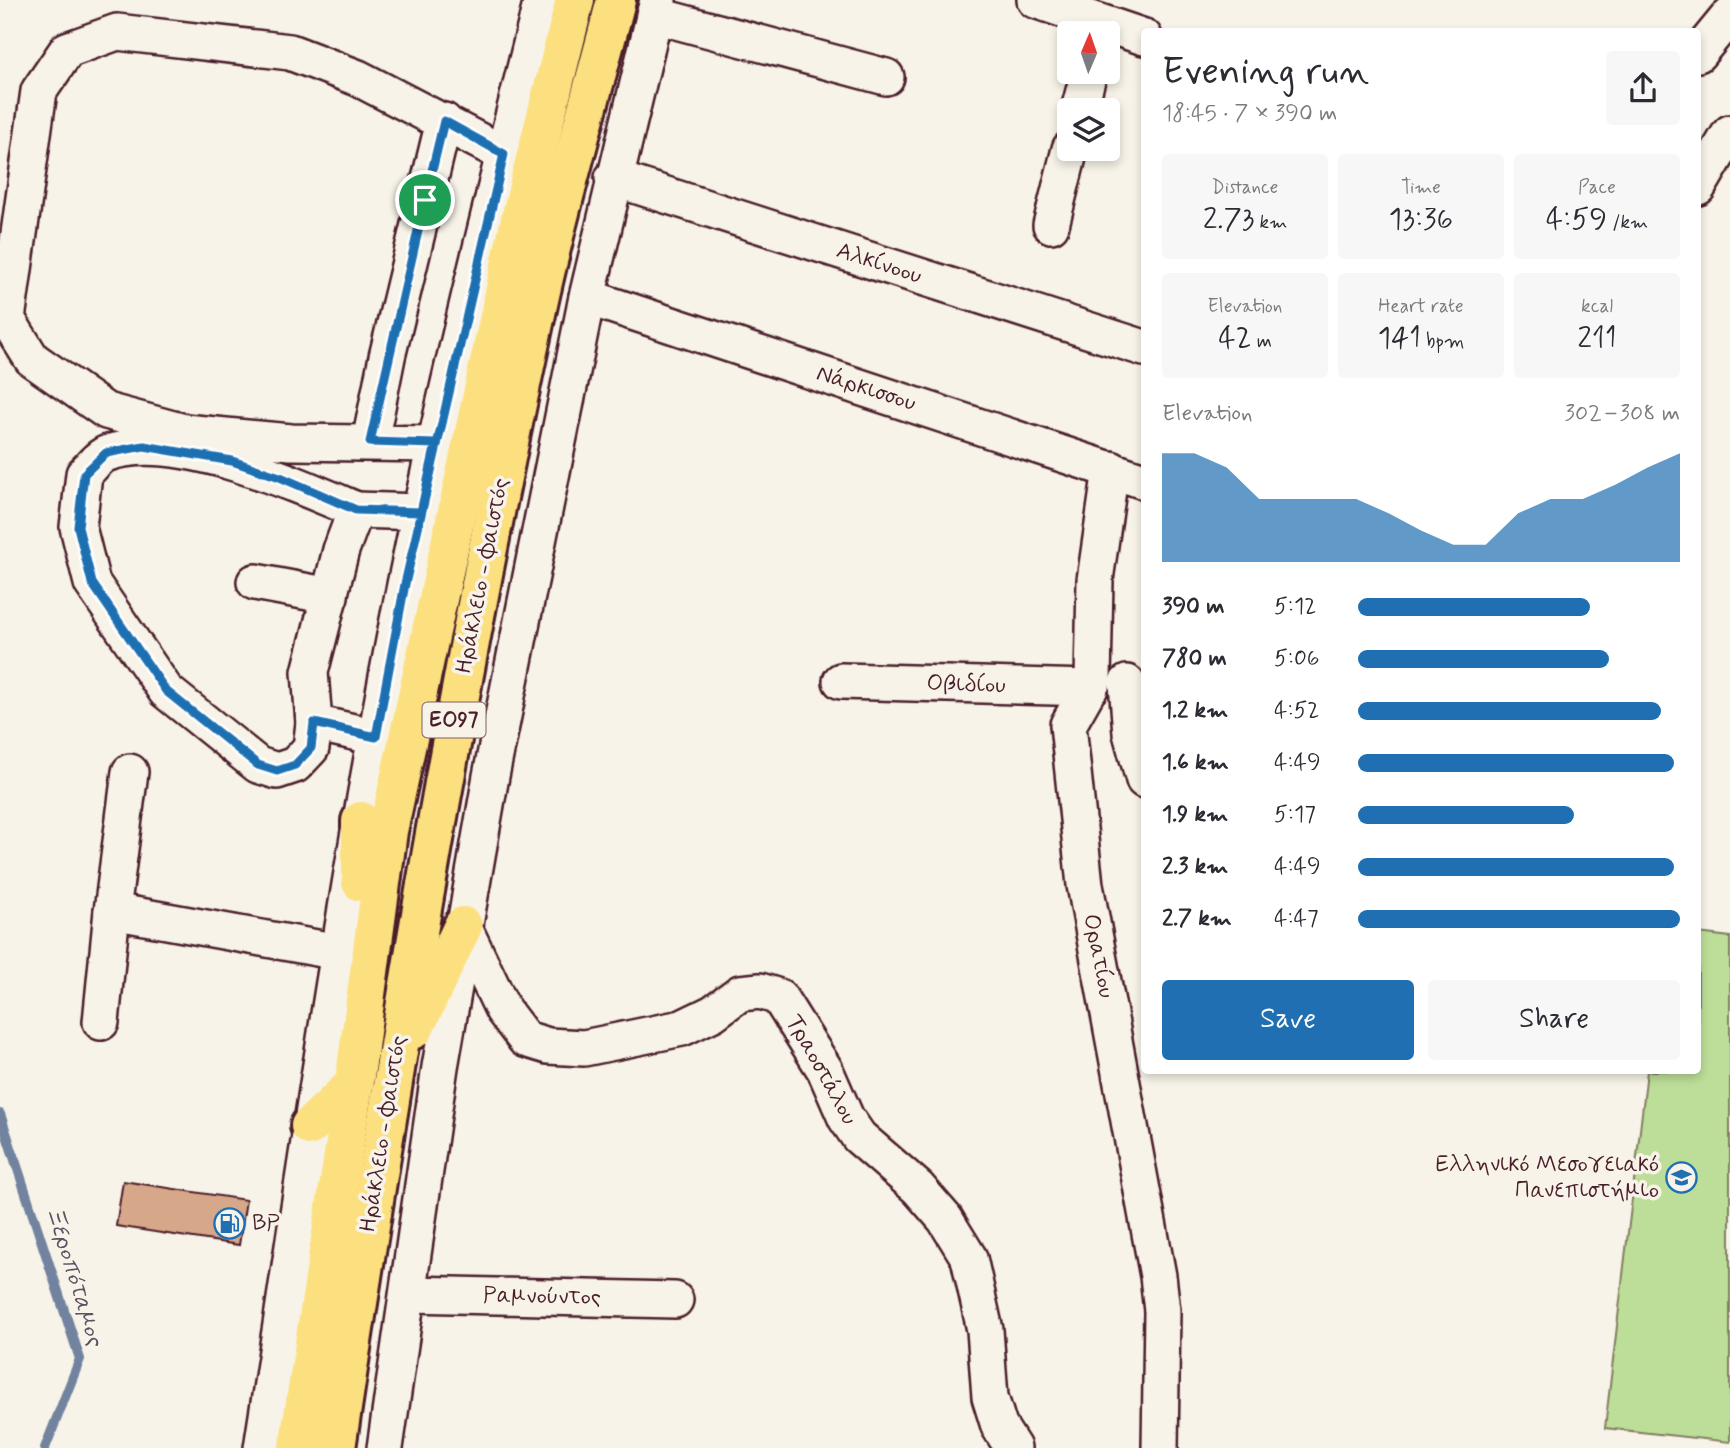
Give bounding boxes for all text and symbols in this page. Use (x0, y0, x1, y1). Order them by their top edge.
north arrow (1057, 21, 1120, 84)
map controls (1057, 21, 1120, 161)
text: Evening run (1162, 48, 1369, 97)
button: share (1606, 51, 1680, 125)
button: layers (1057, 98, 1120, 161)
text: 18:45 · 7 × 390 m (1162, 99, 1337, 129)
pin (395, 170, 455, 230)
text: Distance (1212, 175, 1278, 200)
text: Time (1401, 175, 1441, 200)
text: Pace (1578, 175, 1616, 200)
icon: arrive (406, 181, 444, 219)
text: 2.73 (1203, 200, 1254, 239)
text: 13:36 (1389, 200, 1453, 239)
text: 4:59 (1546, 200, 1607, 239)
text: km (1254, 210, 1287, 235)
text: /km (1607, 210, 1648, 235)
street label: Αλκίνοου (833, 236, 925, 292)
text: Elevation (1208, 294, 1282, 319)
text: Heart rate (1378, 294, 1464, 319)
text: kcal (1581, 294, 1613, 319)
text: 42 (1218, 319, 1252, 358)
text: 141 (1378, 319, 1421, 358)
text: 211 (1577, 319, 1617, 358)
text: m (1252, 329, 1272, 354)
text: bpm (1421, 329, 1464, 354)
street label: Νάρκισσου (813, 359, 919, 419)
text: Elevation (1162, 399, 1253, 429)
text: 302–308 m (1565, 399, 1680, 429)
street label: Ηράκλειο - Φαιστός (449, 475, 517, 677)
text: 390 m (1162, 592, 1224, 622)
text: 5:12 (1274, 592, 1316, 622)
text: 780 m (1162, 644, 1227, 674)
text: 5:06 (1274, 644, 1320, 674)
street label: Οβιδίου (926, 669, 1006, 701)
text: 1.2 km (1162, 696, 1228, 726)
text: 4:52 (1274, 696, 1319, 726)
road number: ΕΟ97 (422, 702, 486, 738)
text: 1.6 km (1162, 748, 1229, 778)
text: 4:49 (1274, 748, 1321, 778)
text: 1.9 km (1162, 800, 1228, 830)
text: 5:17 (1274, 800, 1316, 830)
text: 2.3 km (1162, 852, 1228, 882)
text: 4:49 (1274, 852, 1321, 882)
text: 2.7 km (1162, 904, 1232, 934)
text: 4:47 (1274, 904, 1318, 934)
street label: Ορατίου (1075, 911, 1121, 1001)
button: Save (1162, 980, 1414, 1060)
button: Share (1428, 980, 1680, 1060)
street label: Τραοστάλου (778, 1010, 864, 1130)
street label: Ηράκλειο - Φαιστός (354, 1033, 414, 1235)
place label: Ελληνικό Μεσογειακό Πανεπιστήμιο (1436, 1150, 1659, 1206)
school or university icon: Ελληνικό Μεσογειακό Πανεπιστήμιο (1665, 1161, 1699, 1195)
water label: Ξεροπόταμος (38, 1202, 110, 1351)
fuel station icon: BP (212, 1207, 246, 1241)
place label: BP (252, 1209, 280, 1239)
street label: Ραμνούντος (483, 1281, 601, 1313)

